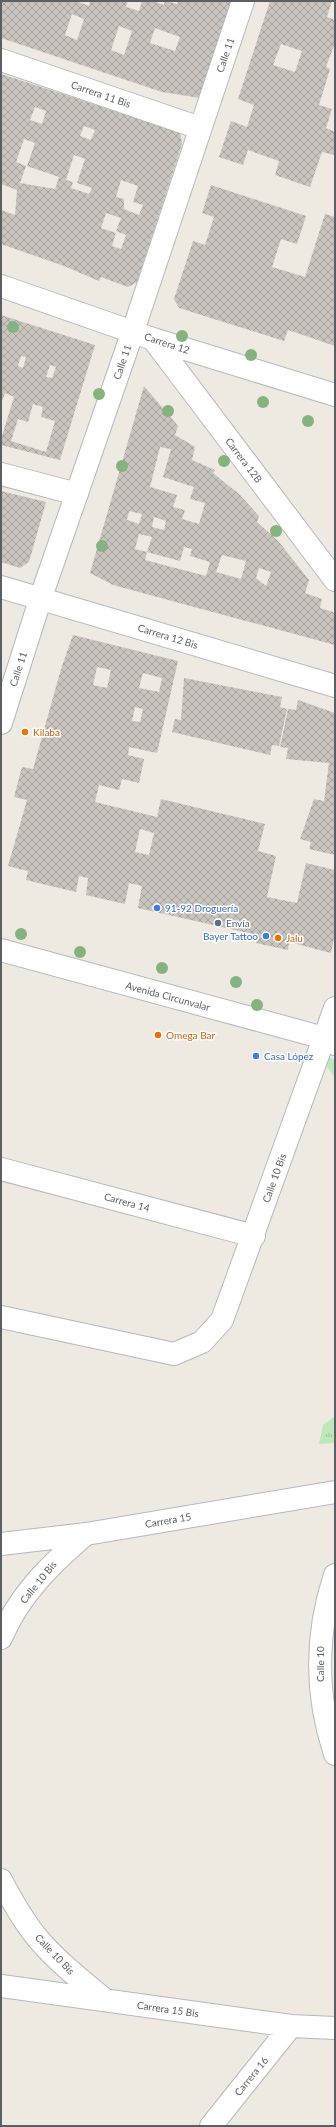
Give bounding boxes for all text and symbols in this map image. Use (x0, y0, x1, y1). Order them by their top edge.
street label: Calle 11 (213, 36, 237, 74)
street label: Carrera 11 Bis (70, 78, 132, 110)
street label: Carrera 12 (143, 330, 191, 356)
street label: Calle 11 (110, 343, 134, 381)
street label: Carrera 12B (223, 435, 265, 485)
street label: Carrera 12 Bis (136, 621, 200, 651)
street label: Calle 11 (7, 650, 29, 688)
place label: Kilaba (33, 726, 60, 738)
marker: Kilaba (20, 727, 30, 737)
place label: 91-92 Droguería (165, 902, 238, 914)
marker: 91-92 Droguería (152, 903, 162, 913)
place label: Envía (226, 917, 250, 929)
marker: Envía (213, 918, 223, 928)
place label: Bayer Tattoo (203, 930, 258, 942)
marker: Bayer Tattoo (261, 931, 271, 941)
place label: Jalu (286, 932, 303, 944)
marker: Jalu (273, 933, 283, 943)
street label: Avenida Circunvalar (124, 979, 212, 1013)
place label: Omega Bar (166, 1029, 215, 1041)
marker: Omega Bar (153, 1030, 163, 1040)
place label: Casa López (264, 1050, 314, 1062)
marker: Casa López (251, 1051, 261, 1061)
street label: Calle 10 Bis (260, 1152, 288, 1204)
street label: Carrera 14 (103, 1190, 151, 1214)
street label: Carrera 15 (144, 1510, 192, 1530)
street label: Calle 10 Bis (17, 1558, 59, 1606)
street label: Calle 10 (314, 1646, 326, 1682)
street label: Calle 10 Bis (33, 1931, 77, 1977)
street label: Carrera 15 Bis (136, 1999, 200, 2019)
street label: Carrera 16 (232, 2054, 270, 2098)

